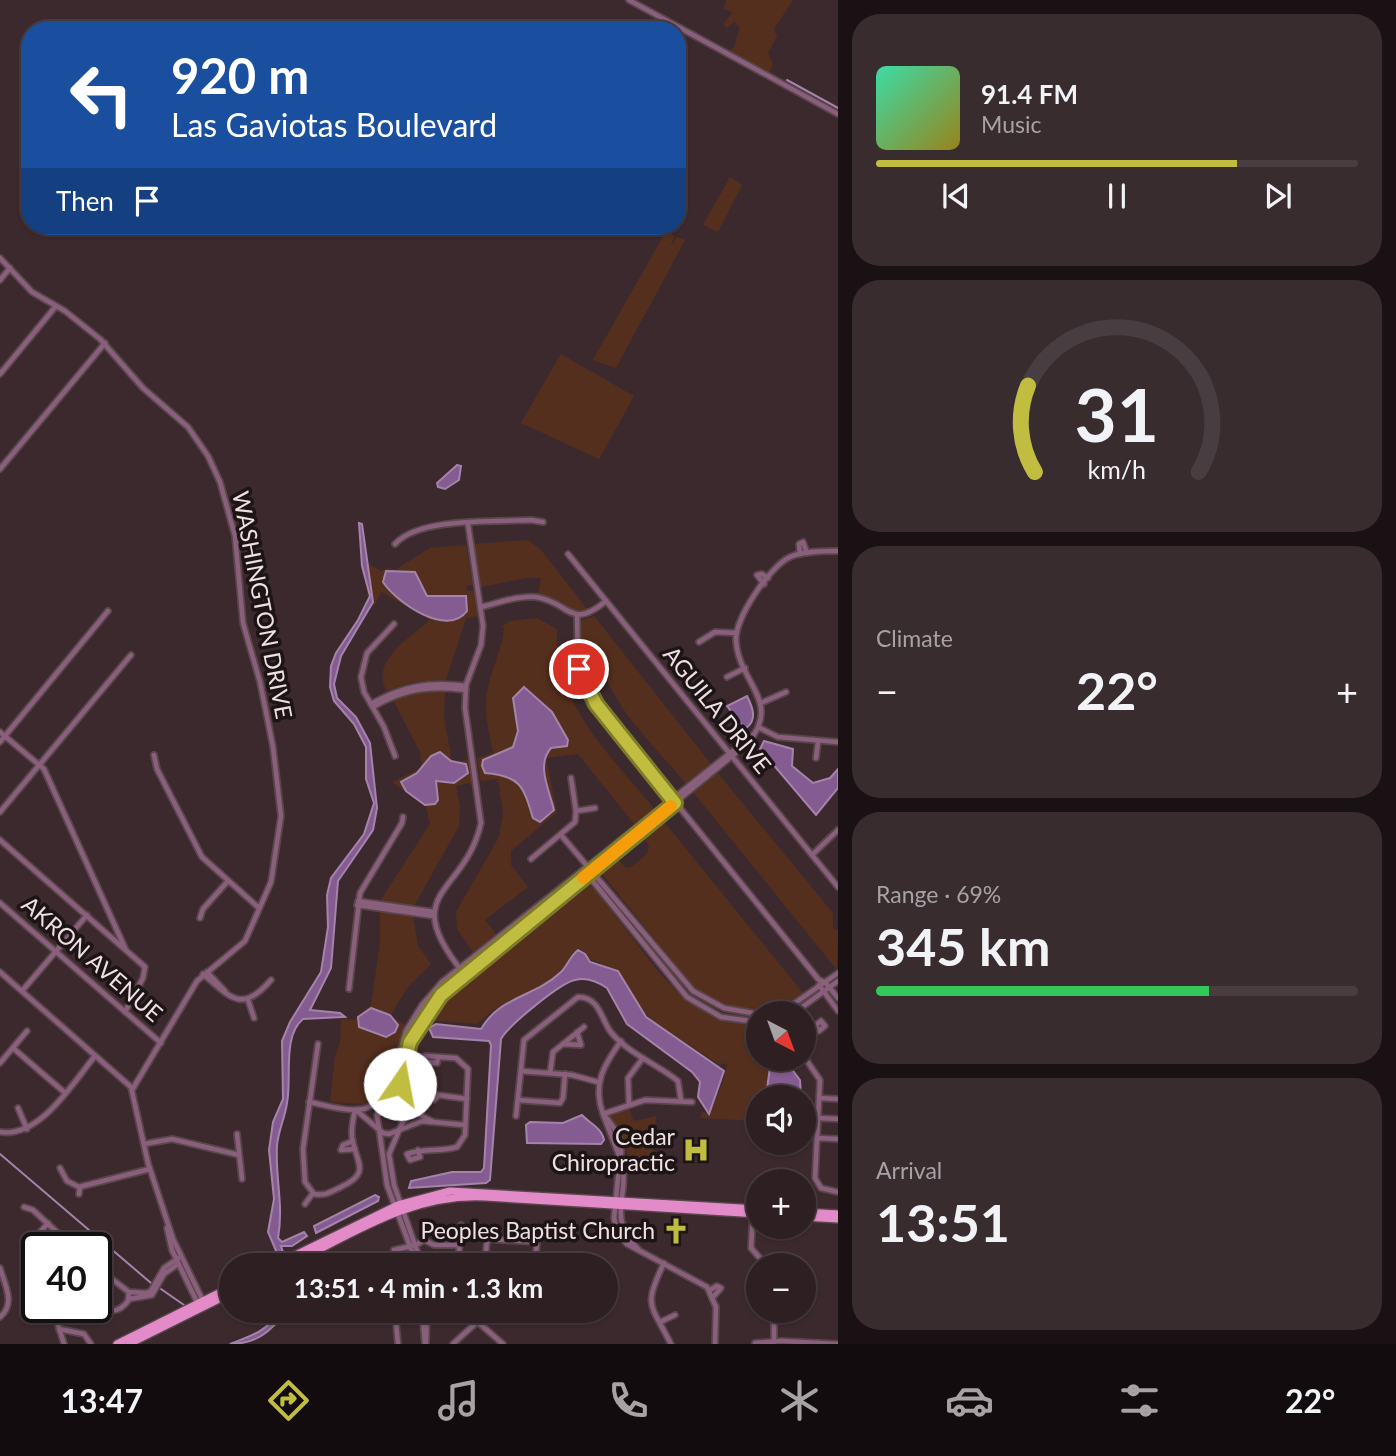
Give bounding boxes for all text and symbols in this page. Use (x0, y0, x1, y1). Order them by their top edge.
text: 920 m (171, 46, 309, 104)
icon: left (56, 49, 147, 140)
text: 91.4 FM (981, 78, 1078, 110)
text: Las Gaviotas Boulevard (171, 105, 497, 144)
text: Music (981, 110, 1041, 138)
icon: previous (937, 177, 975, 215)
icon: pause (1098, 177, 1136, 215)
icon: next (1259, 177, 1297, 215)
icon: arrive (128, 182, 166, 220)
text: Then (56, 185, 114, 217)
text: 31 (1075, 370, 1159, 458)
text: km/h (1088, 454, 1146, 484)
street label: WASHINGTON DRIVE (227, 489, 299, 721)
text: Climate (876, 624, 953, 652)
pin (549, 639, 609, 699)
street label: AGUILA DRIVE (658, 640, 777, 778)
icon: arrive (560, 650, 598, 688)
text: 22° (1076, 659, 1158, 721)
text: − (876, 668, 898, 714)
text: + (1336, 668, 1358, 714)
text: Range · 69% (876, 880, 1001, 908)
street label: AKRON AVENUE (17, 890, 169, 1027)
text: 345 km (876, 915, 1050, 977)
north arrow (746, 1001, 816, 1071)
map controls (746, 1001, 816, 1323)
position arrow (363, 1047, 437, 1121)
button: sound (746, 1085, 816, 1155)
place label: Cedar Chiropractic (552, 1122, 676, 1176)
hospital icon: Cedar Chiropractic (681, 1135, 711, 1165)
text: Arrival (876, 1156, 942, 1184)
button: + (746, 1169, 816, 1239)
text: 13:51 (876, 1191, 1010, 1253)
place label: Peoples Baptist Church (420, 1216, 655, 1244)
church icon: Peoples Baptist Church (661, 1216, 691, 1246)
speed limit sign: 40 (21, 1232, 112, 1323)
button: − (746, 1253, 816, 1323)
text: 13:51 · 4 min · 1.3 km (294, 1272, 543, 1304)
icon: directions (264, 1376, 313, 1425)
icon: music (434, 1376, 483, 1425)
icon: phone (604, 1376, 653, 1425)
icon: climate (775, 1376, 824, 1425)
icon: car (945, 1376, 994, 1425)
icon: filters (1115, 1376, 1164, 1425)
text: 13:47 (61, 1381, 143, 1420)
text: 22° (1285, 1381, 1335, 1420)

